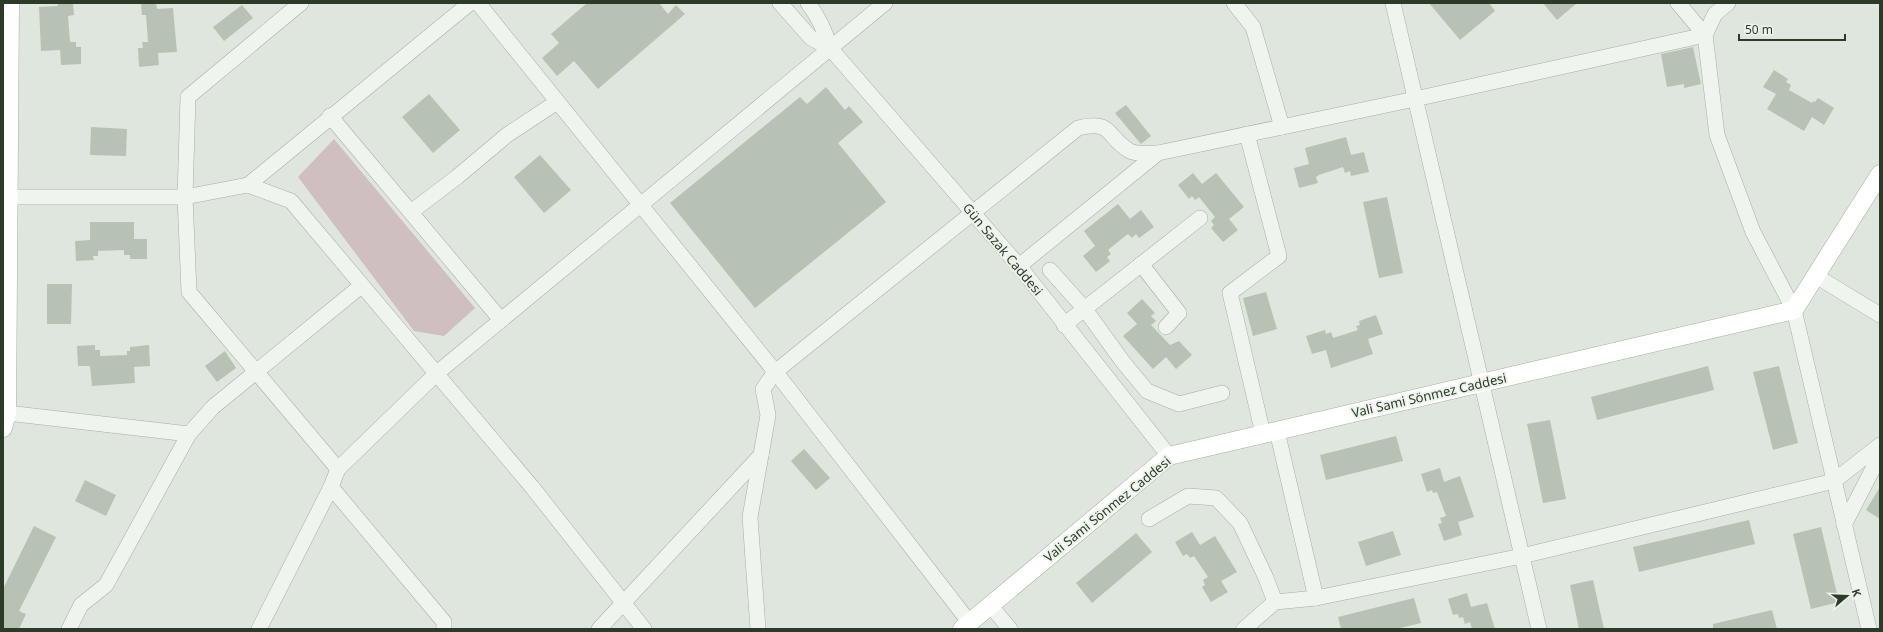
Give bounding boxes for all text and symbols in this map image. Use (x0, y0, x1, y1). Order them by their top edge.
scale bar (1739, 16, 1845, 42)
text: 50 m (1745, 21, 1773, 38)
street label: Gün Sazak Caddesi (959, 199, 1047, 299)
street label: Vali Sami Sönmez Caddesi (1350, 368, 1508, 422)
street label: Vali Sami Sönmez Caddesi (1040, 452, 1174, 566)
north arrow (1827, 576, 1867, 616)
text: K (1849, 587, 1865, 599)

